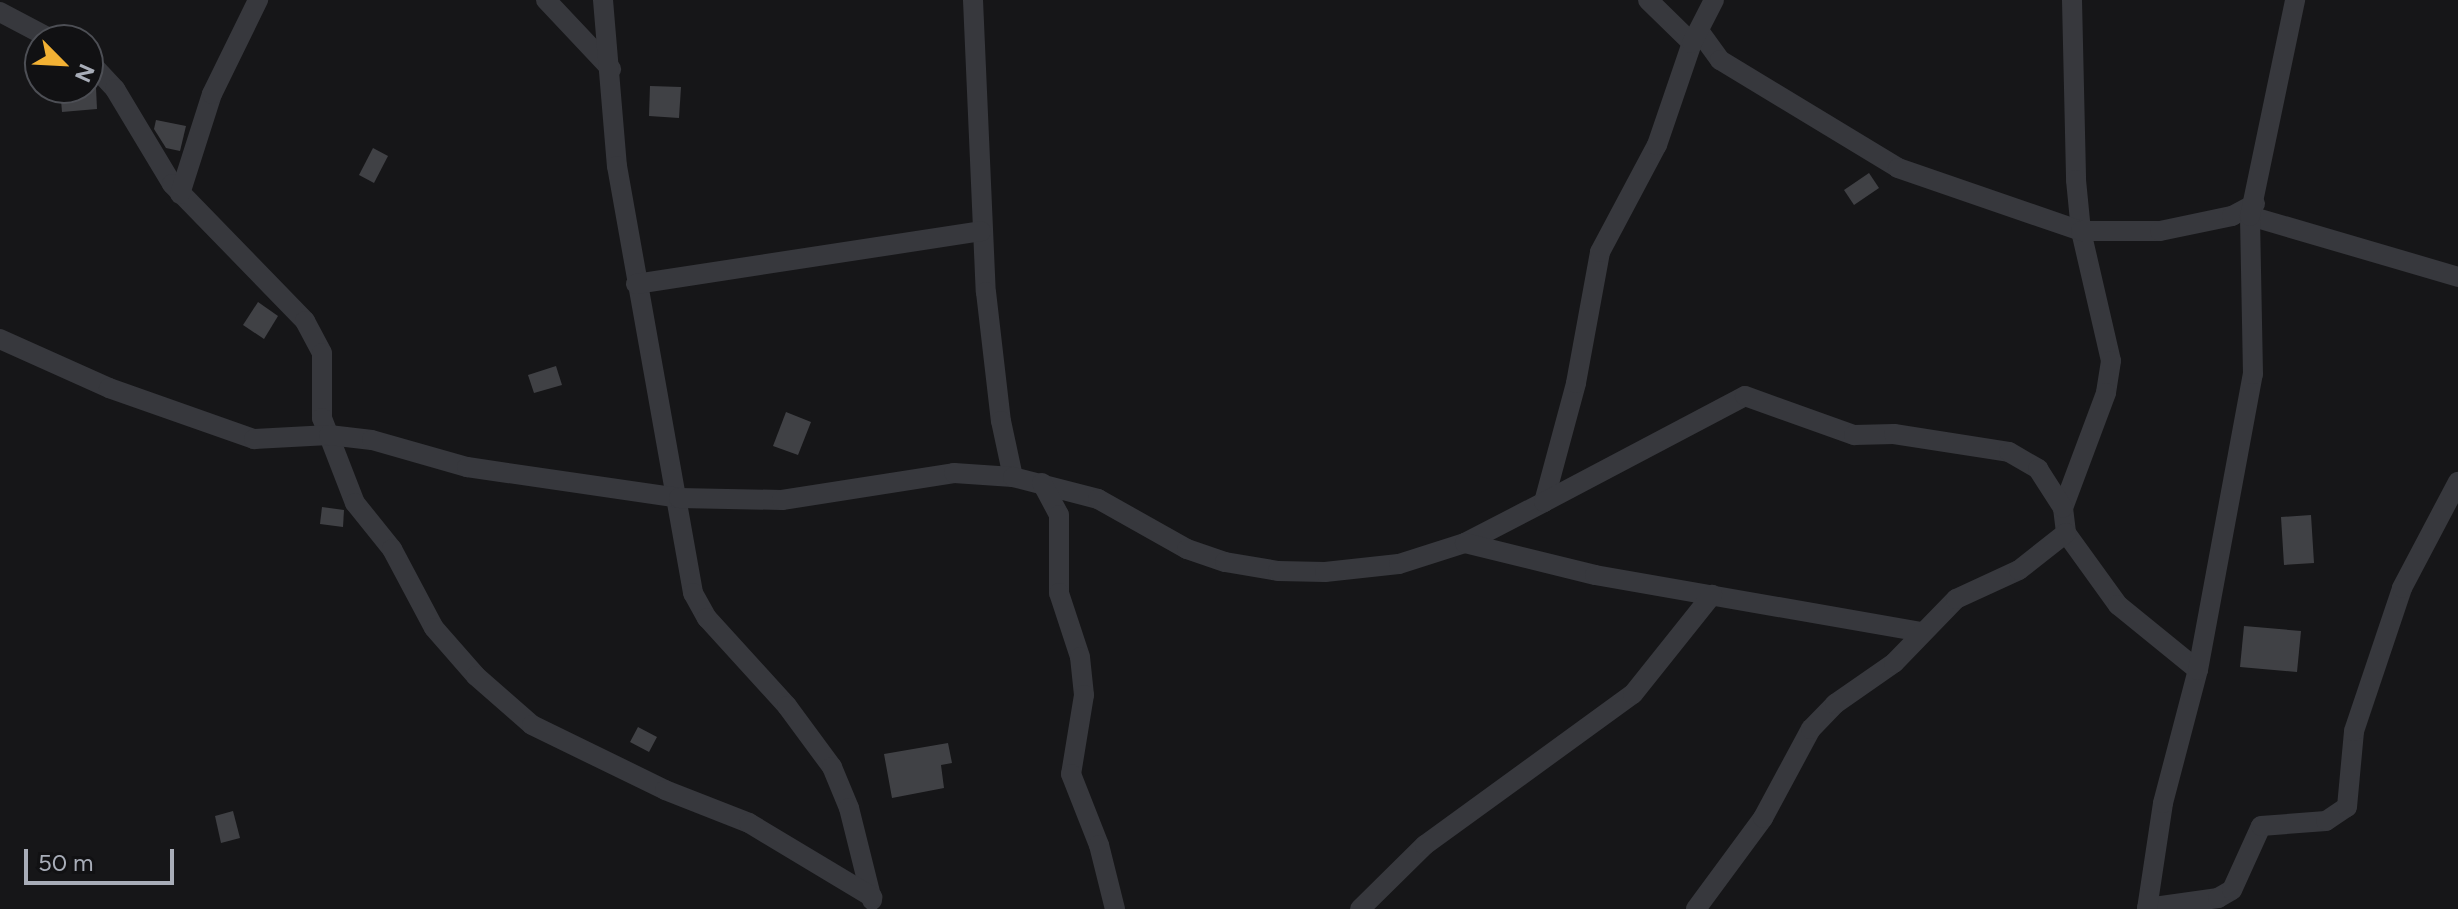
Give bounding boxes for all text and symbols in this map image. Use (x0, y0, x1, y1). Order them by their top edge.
north arrow (24, 24, 104, 104)
text: N (69, 60, 100, 86)
scale bar (28, 833, 178, 883)
text: 50 m (38, 848, 94, 877)

